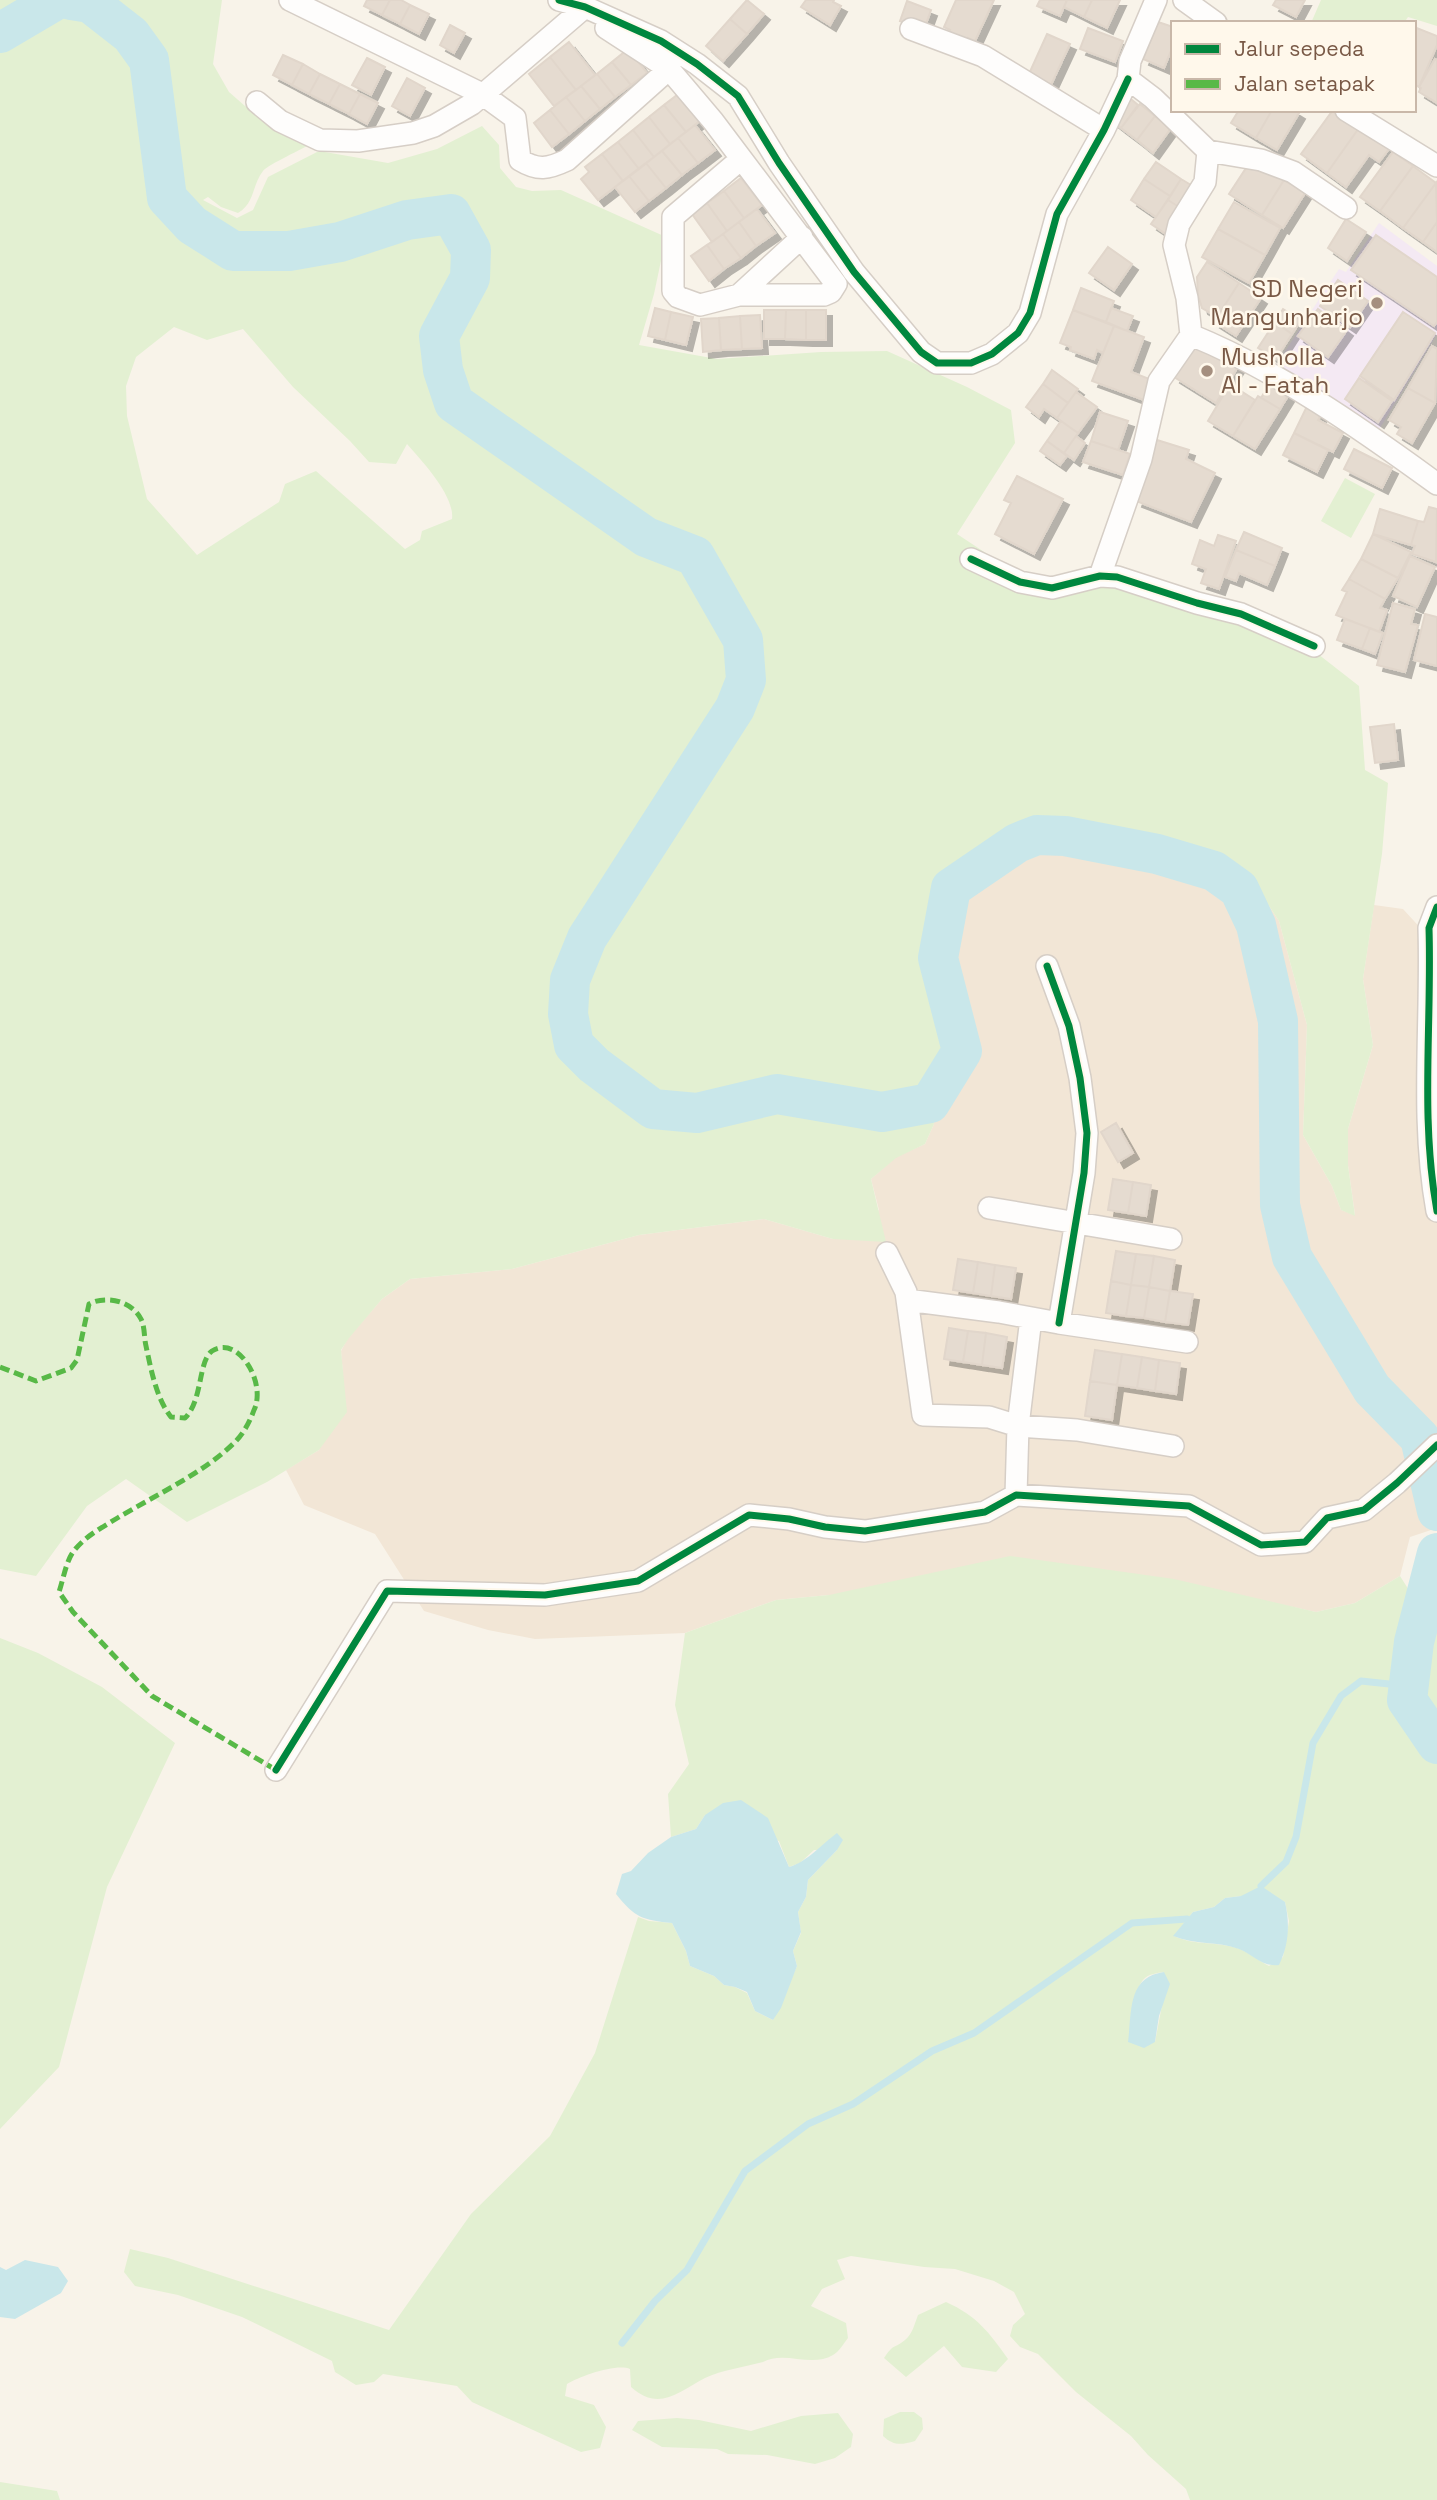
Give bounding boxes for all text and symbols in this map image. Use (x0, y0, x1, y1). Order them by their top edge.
legend (1171, 21, 1416, 112)
text: Jalur sepeda (1234, 35, 1364, 62)
text: Jalan setapak (1234, 70, 1375, 97)
place label: SD Negeri Mangunharjo (1211, 273, 1363, 332)
marker: SD Negeri Mangunharjo (1369, 295, 1385, 311)
place label: Musholla Al - Fatah (1221, 341, 1329, 400)
marker: Musholla Al - Fatah (1199, 363, 1215, 379)

